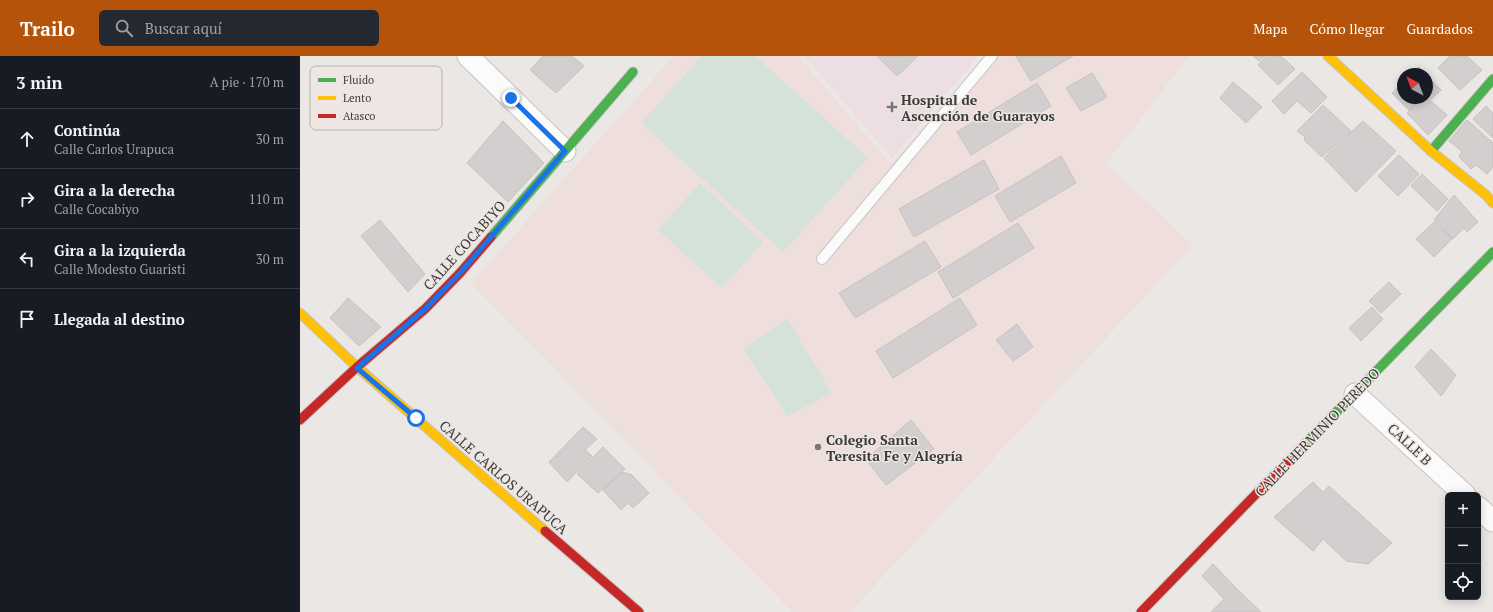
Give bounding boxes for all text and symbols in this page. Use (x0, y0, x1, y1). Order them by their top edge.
search box (99, 10, 379, 46)
text: Trailo (20, 16, 75, 41)
icon: search (113, 17, 135, 39)
text: Buscar aquí (145, 18, 222, 38)
text: Mapa (1253, 19, 1288, 38)
text: Cómo llegar (1310, 19, 1384, 38)
text: Guardados (1406, 19, 1473, 38)
legend (310, 66, 442, 130)
north arrow (1397, 68, 1433, 104)
text: 3 min (16, 71, 63, 94)
text: A pie · 170 m (210, 73, 284, 91)
text: Fluido (343, 73, 374, 87)
route end (502, 89, 520, 107)
place label: Hospital de Ascención de Guarayos (901, 90, 1055, 125)
text: Lento (343, 91, 371, 105)
marker: Hospital de Ascención de Guarayos (886, 101, 898, 113)
text: Atasco (343, 109, 375, 123)
text: Continúa (54, 120, 120, 140)
icon: ahead (16, 128, 38, 150)
text: 30 m (256, 130, 284, 148)
text: Calle Carlos Urapuca (54, 140, 174, 158)
text: Gira a la derecha (54, 180, 175, 200)
icon: right (16, 188, 38, 210)
text: 110 m (249, 190, 284, 208)
street label: CALLE COCABIYO (419, 196, 509, 294)
text: Calle Cocabiyo (54, 200, 139, 218)
text: Gira a la izquierda (54, 240, 186, 260)
icon: left (16, 248, 38, 270)
text: 30 m (256, 250, 284, 268)
text: Calle Modesto Guaristi (54, 260, 186, 278)
icon: arrive (16, 308, 38, 330)
text: Llegada al destino (54, 309, 185, 329)
street label: CALLE HERMINIO PEREDO (1250, 363, 1384, 501)
route start (407, 409, 425, 427)
street label: CALLE CARLOS URAPUCA (436, 416, 573, 539)
street label: CALLE B (1384, 419, 1436, 469)
place label: Colegio Santa Teresita Fe y Alegría (826, 430, 963, 465)
marker: Colegio Santa Teresita Fe y Alegría (813, 442, 823, 452)
map controls (1445, 492, 1481, 600)
button: + (1445, 492, 1481, 528)
button: − (1445, 528, 1481, 564)
button: locate (1445, 564, 1481, 600)

